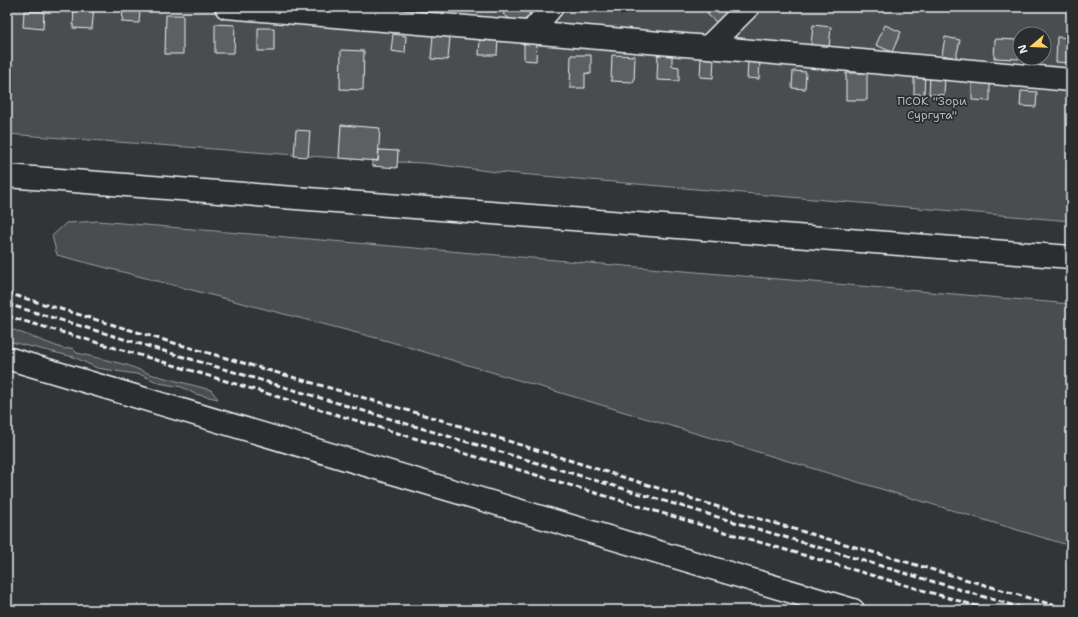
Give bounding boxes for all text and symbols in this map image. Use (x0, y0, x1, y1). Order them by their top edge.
north arrow (1012, 26, 1052, 66)
text: N (1014, 42, 1032, 56)
park label: ПСОК "Зори Сургута" (897, 93, 967, 123)

